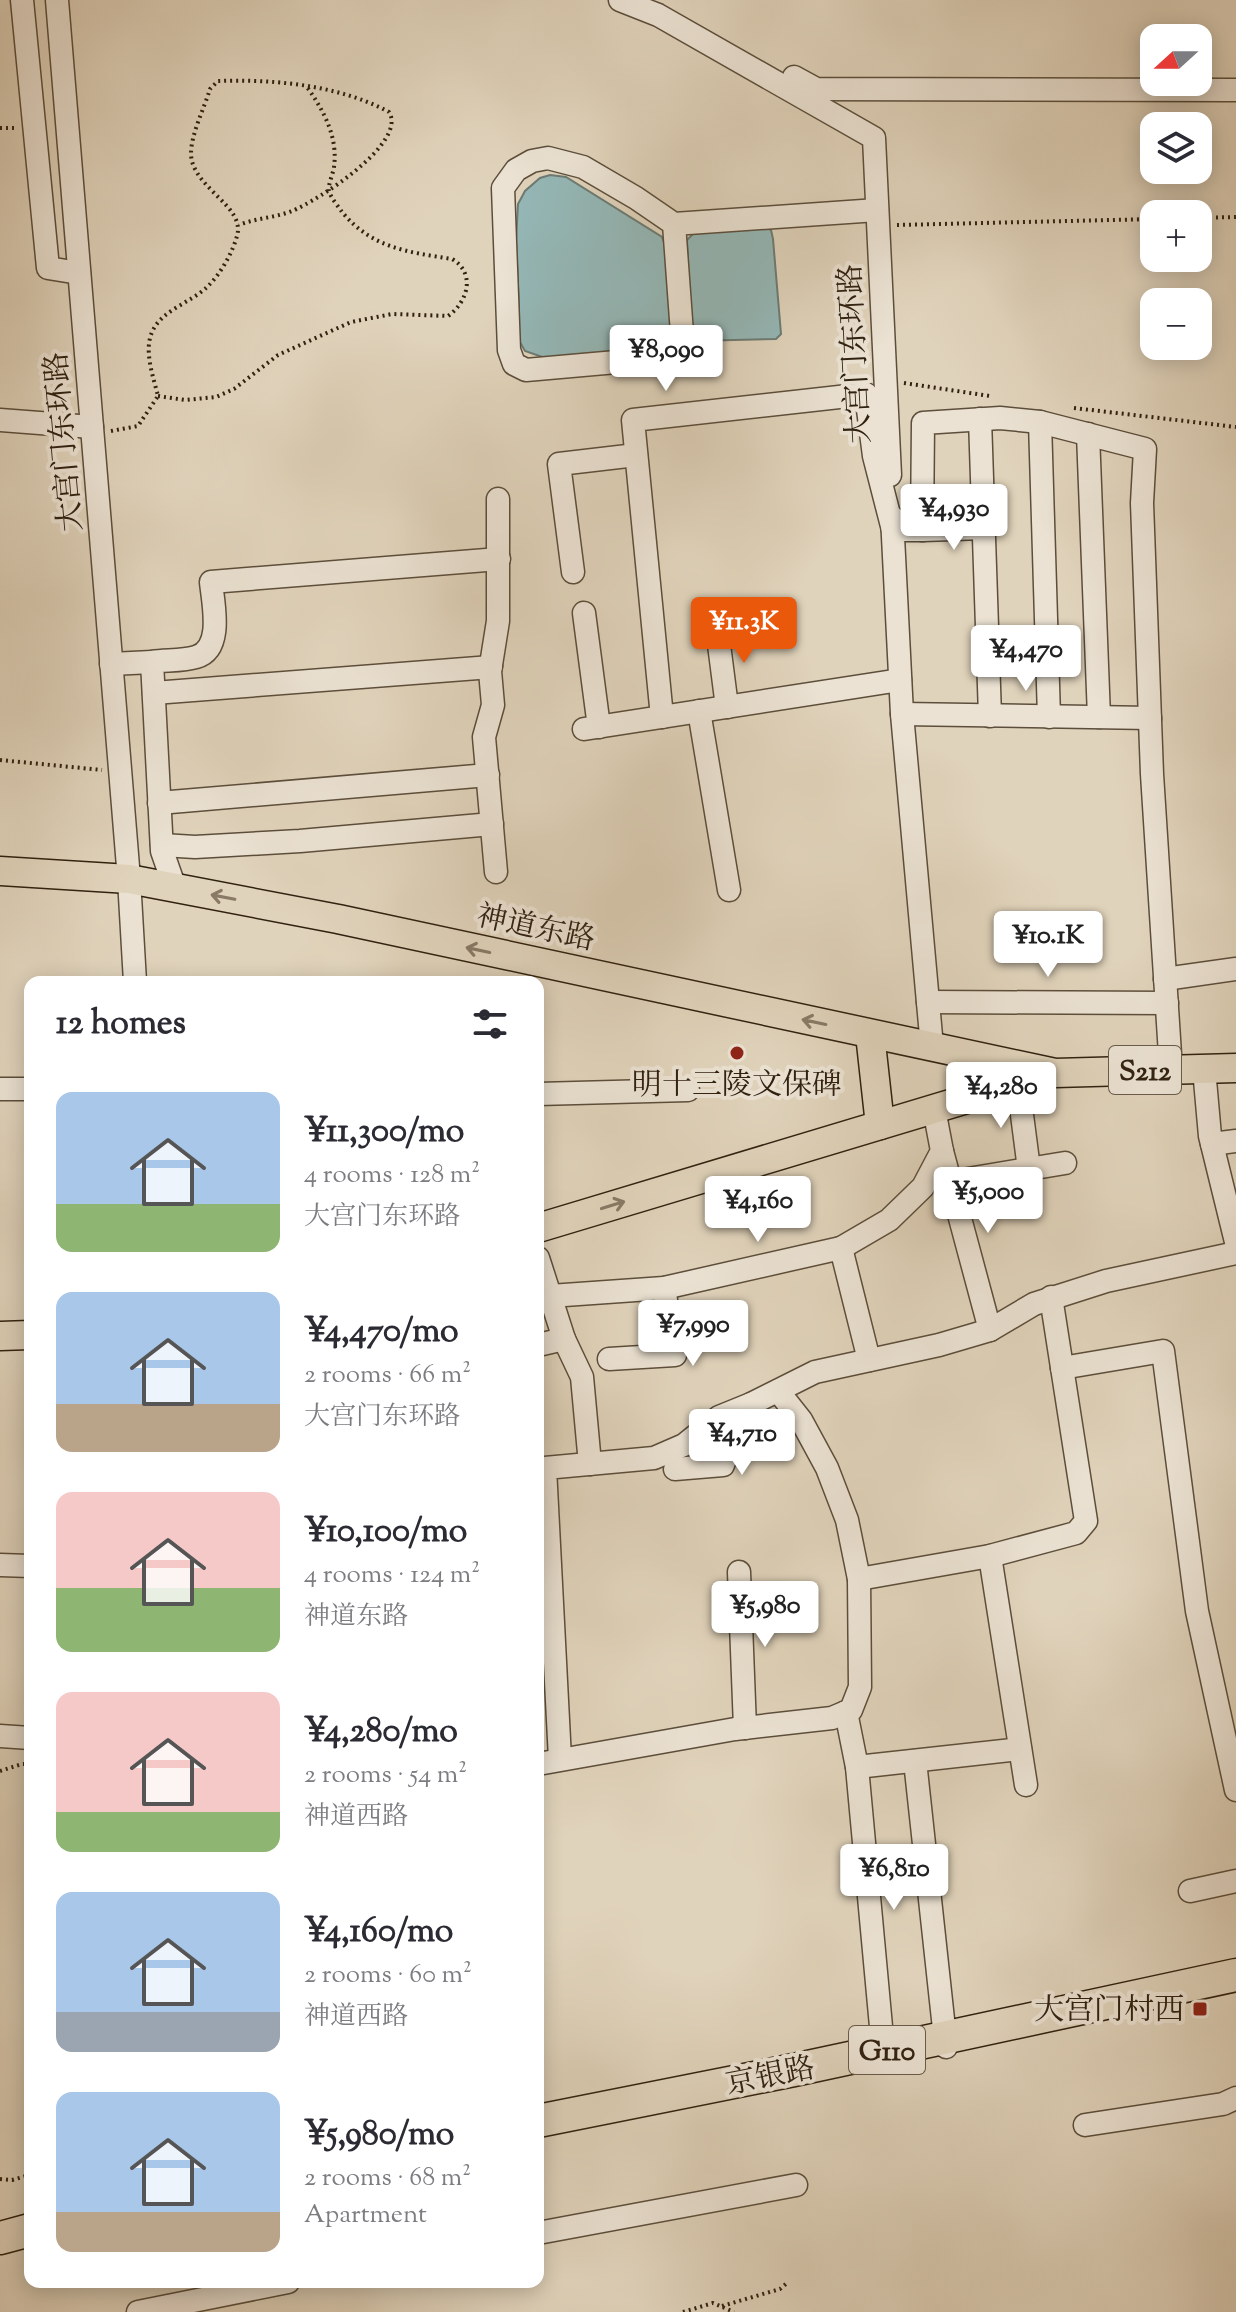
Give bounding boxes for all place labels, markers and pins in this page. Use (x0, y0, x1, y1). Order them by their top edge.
pin: ¥8,090 (601, 325, 731, 393)
pin: ¥4,930 (889, 484, 1019, 552)
pin: ¥11.3K (679, 597, 809, 665)
pin: ¥4,470 (961, 625, 1091, 693)
pin: ¥10.1K (983, 911, 1113, 979)
marker: 明十三陵文保碑 (728, 1044, 746, 1062)
pin: ¥4,280 (936, 1062, 1066, 1130)
place label: 明十三陵文保碑 (632, 1065, 842, 1108)
pin: ¥5,000 (923, 1167, 1053, 1235)
pin: ¥4,160 (693, 1176, 823, 1244)
pin: ¥7,990 (628, 1300, 758, 1368)
pin: ¥4,710 (677, 1409, 807, 1477)
pin: ¥5,980 (700, 1581, 830, 1649)
pin: ¥6,810 (829, 1844, 959, 1912)
place label: 大宫门村西 (1034, 1990, 1184, 2033)
marker: 大宫门村西 (1191, 2000, 1209, 2018)

